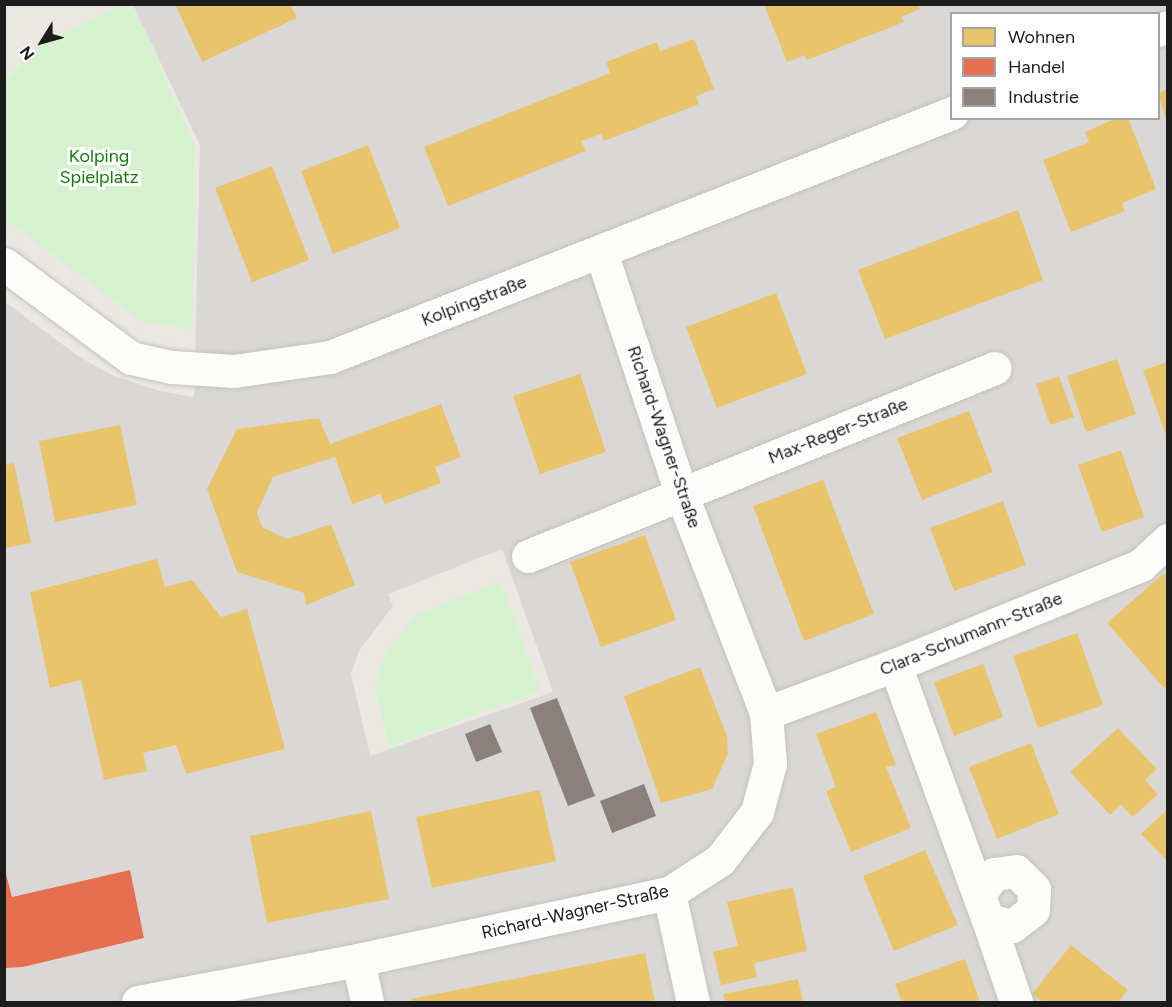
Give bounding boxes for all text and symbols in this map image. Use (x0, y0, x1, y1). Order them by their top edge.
north arrow (12, 12, 72, 72)
legend (950, 12, 1160, 120)
text: Wohnen (1008, 26, 1075, 48)
text: N (16, 42, 39, 64)
text: Handel (1008, 56, 1065, 78)
text: Industrie (1008, 86, 1079, 108)
park label: Kolping Spielplatz (59, 146, 139, 188)
street label: Kolpingstraße (418, 271, 530, 331)
street label: Richard-Wagner-Straße (623, 343, 705, 531)
street label: Max-Reger-Straße (765, 393, 911, 469)
street label: Clara-Schumann-Straße (877, 587, 1065, 681)
street label: Richard-Wagner-Straße (479, 880, 671, 944)

